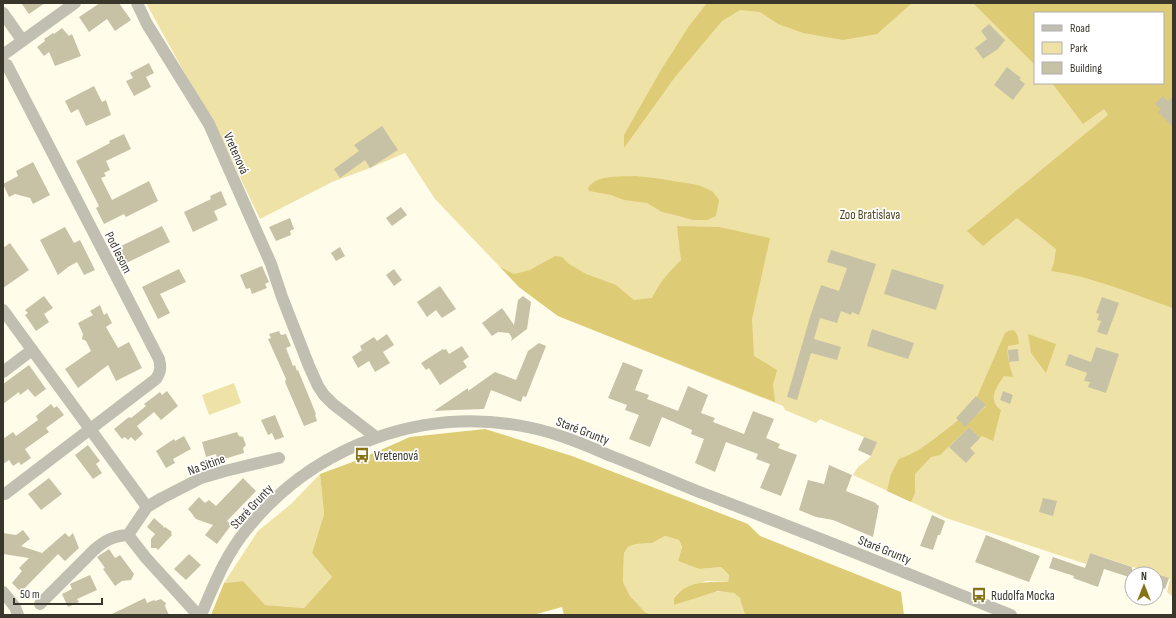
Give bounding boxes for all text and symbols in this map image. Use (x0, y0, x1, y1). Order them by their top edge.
legend (1034, 12, 1164, 84)
text: Road (1070, 21, 1090, 36)
text: Park (1070, 41, 1088, 56)
text: Building (1070, 61, 1102, 76)
street label: Vretenová (220, 130, 252, 177)
park label: Zoo Bratislava (840, 207, 900, 223)
street label: Pod lesom (101, 229, 135, 276)
street label: Staré Grunty (554, 413, 611, 448)
bus stop icon: Vretenová (353, 446, 371, 464)
place label: Vretenová (374, 448, 418, 464)
street label: Na Sitine (185, 451, 227, 479)
street label: Staré Grunty (227, 481, 277, 532)
street label: Staré Grunty (856, 532, 913, 568)
north arrow (1124, 566, 1164, 606)
text: N (1141, 570, 1147, 583)
scale bar (14, 580, 102, 606)
bus stop icon: Rudolfa Mocka (970, 586, 988, 604)
text: 50 m (20, 587, 40, 602)
place label: Rudolfa Mocka (991, 588, 1055, 604)

